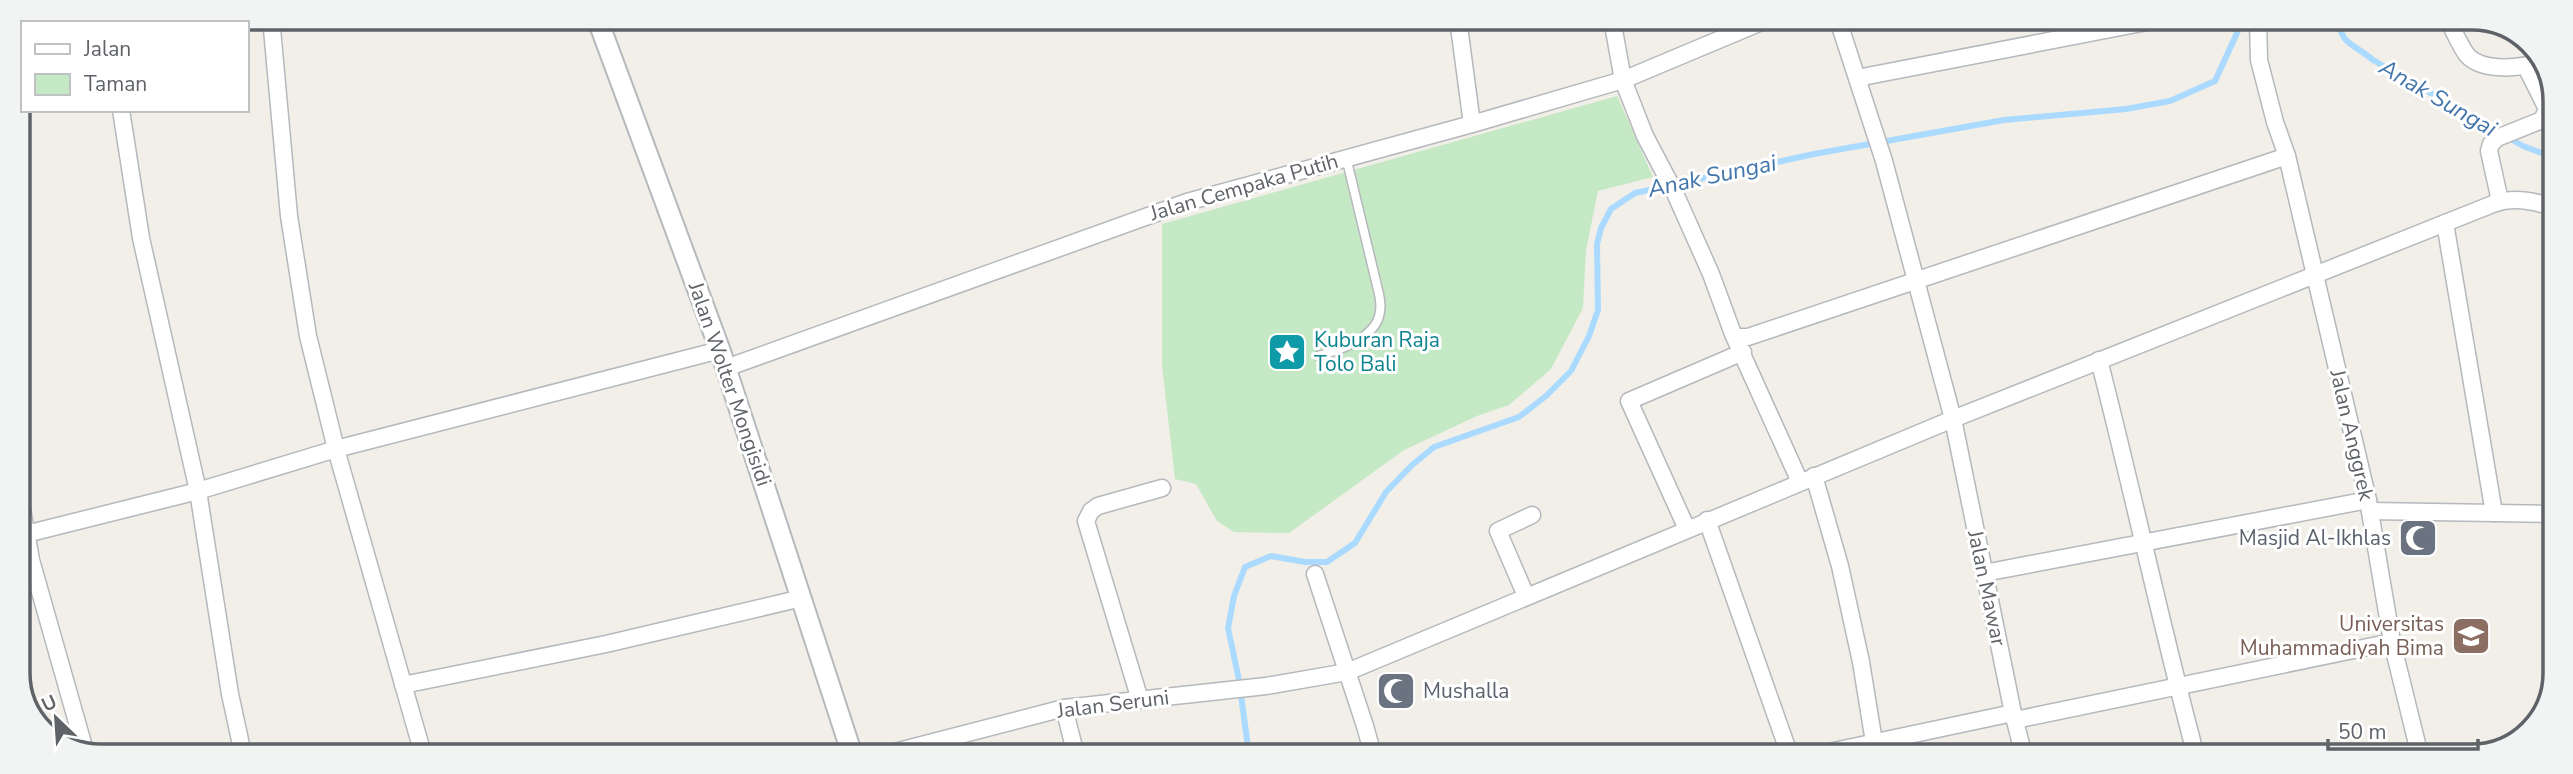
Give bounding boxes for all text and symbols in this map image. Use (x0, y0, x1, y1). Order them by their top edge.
legend (21, 21, 248, 112)
text: Jalan (83, 35, 131, 63)
water label: Anak Sungai (2373, 51, 2503, 144)
text: Taman (84, 70, 147, 98)
street label: Jalan Cempaka Putih (1146, 147, 1341, 228)
water label: Anak Sungai (1644, 147, 1780, 205)
street label: Jalan Wolter Mongisidi (682, 277, 778, 490)
place label: Kuburan Raja Tolo Bali (1314, 326, 1440, 378)
place icon: Kuburan Raja Tolo Bali (1266, 331, 1308, 373)
street label: Jalan Anggrek (2323, 366, 2381, 504)
mosque icon: Masjid Al-Ikhlas (2397, 517, 2439, 559)
place label: Masjid Al-Ikhlas (2239, 524, 2391, 552)
street label: Jalan Mawar (1961, 527, 2013, 649)
place label: Universitas Muhammadiyah Bima (2240, 610, 2444, 662)
school or university icon: Universitas Muhammadiyah Bima (2450, 615, 2492, 657)
mosque icon: Mushalla (1375, 670, 1417, 712)
place label: Mushalla (1423, 677, 1509, 705)
north arrow (21, 683, 91, 753)
street label: Jalan Seruni (1054, 683, 1171, 725)
text: U (37, 689, 61, 718)
scale bar (2328, 708, 2478, 752)
text: 50 m (2338, 718, 2387, 746)

